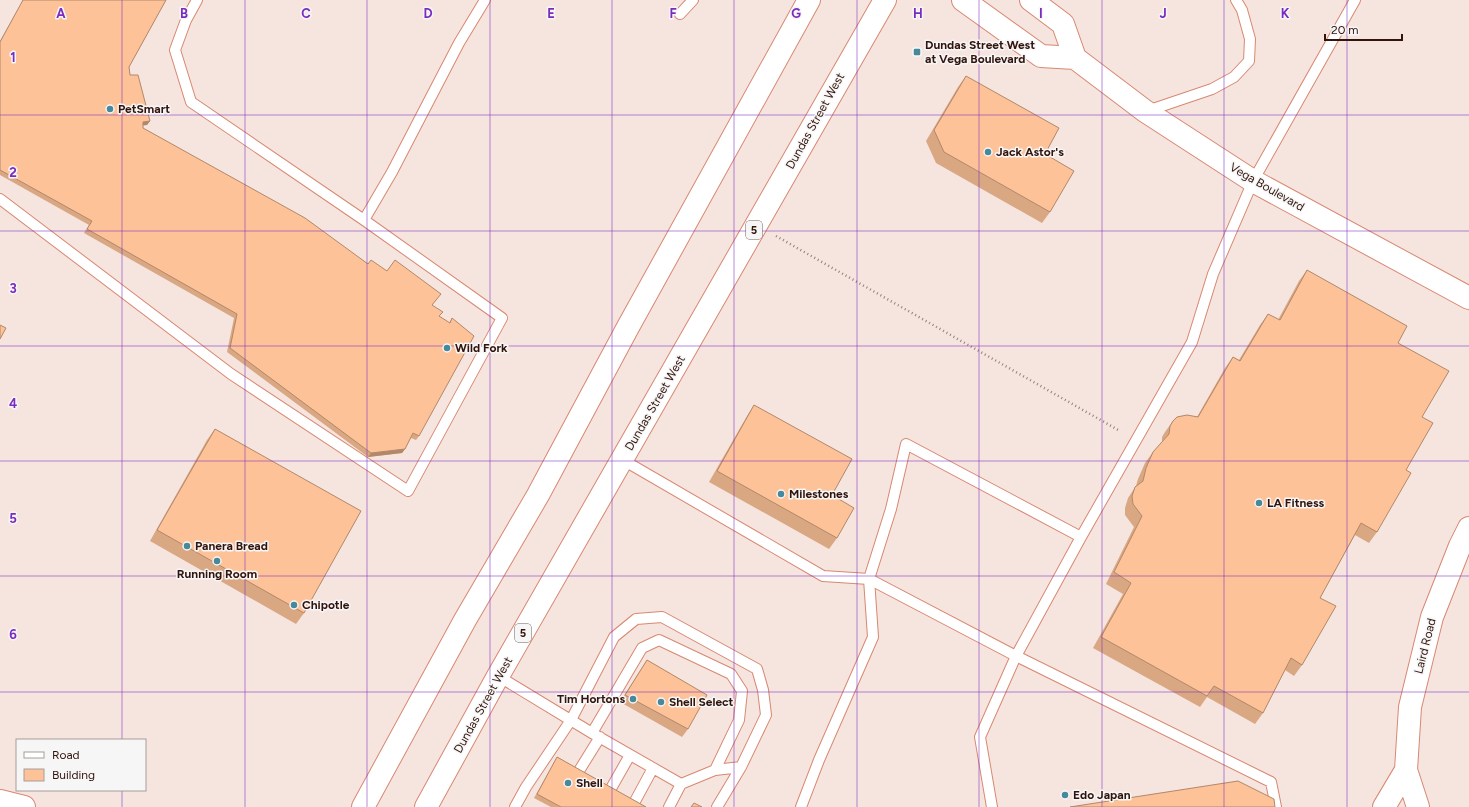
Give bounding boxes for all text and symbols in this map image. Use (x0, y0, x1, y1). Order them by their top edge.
text: A (56, 6, 66, 21)
text: B (180, 6, 188, 21)
text: C (301, 6, 311, 21)
text: D (423, 6, 433, 21)
text: E (547, 6, 555, 21)
text: F (669, 6, 677, 21)
text: G (791, 6, 801, 21)
text: H (913, 6, 923, 21)
text: I (1039, 6, 1043, 21)
text: J (1159, 6, 1167, 21)
text: K (1281, 6, 1290, 21)
scale bar (1325, 16, 1402, 42)
text: 20 m (1331, 23, 1359, 37)
place label: Dundas Street West at Vega Boulevard (925, 38, 1035, 66)
marker: Dundas Street West at Vega Boulevard (912, 47, 922, 57)
text: 1 (10, 50, 16, 65)
street label: Dundas Street West (783, 70, 847, 171)
place label: PetSmart (118, 102, 170, 116)
marker: PetSmart (105, 104, 115, 114)
place label: Jack Astor's (996, 145, 1064, 159)
marker: Jack Astor's (983, 147, 993, 157)
street label: Vega Boulevard (1227, 160, 1307, 214)
text: 2 (9, 165, 17, 180)
road number: 5 (746, 221, 762, 239)
text: 3 (9, 281, 17, 296)
place label: Wild Fork (455, 341, 508, 355)
marker: Wild Fork (442, 343, 452, 353)
street label: Dundas Street West (622, 352, 688, 453)
text: 4 (9, 396, 17, 411)
place label: Milestones (789, 487, 849, 501)
marker: Milestones (776, 489, 786, 499)
place label: LA Fitness (1267, 496, 1325, 510)
marker: LA Fitness (1254, 498, 1264, 508)
text: 5 (9, 511, 17, 526)
place label: Panera Bread (195, 539, 268, 553)
marker: Panera Bread (182, 541, 192, 551)
marker: Running Room (212, 556, 222, 566)
place label: Running Room (177, 567, 257, 581)
place label: Chipotle (302, 598, 350, 612)
marker: Chipotle (289, 600, 299, 610)
street label: Laird Road (1411, 617, 1439, 675)
road number: 5 (515, 624, 531, 642)
text: 6 (9, 627, 17, 642)
street label: Dundas Street West (451, 654, 515, 755)
place label: Tim Hortons (557, 692, 625, 706)
marker: Tim Hortons (628, 694, 638, 704)
place label: Shell Select (669, 695, 734, 709)
marker: Shell Select (656, 697, 666, 707)
legend (16, 739, 146, 791)
text: Road (52, 748, 80, 762)
text: Building (52, 768, 95, 782)
place label: Shell (576, 776, 603, 790)
marker: Shell (563, 778, 573, 788)
place label: Edo Japan (1073, 788, 1131, 802)
marker: Edo Japan (1060, 790, 1070, 800)

